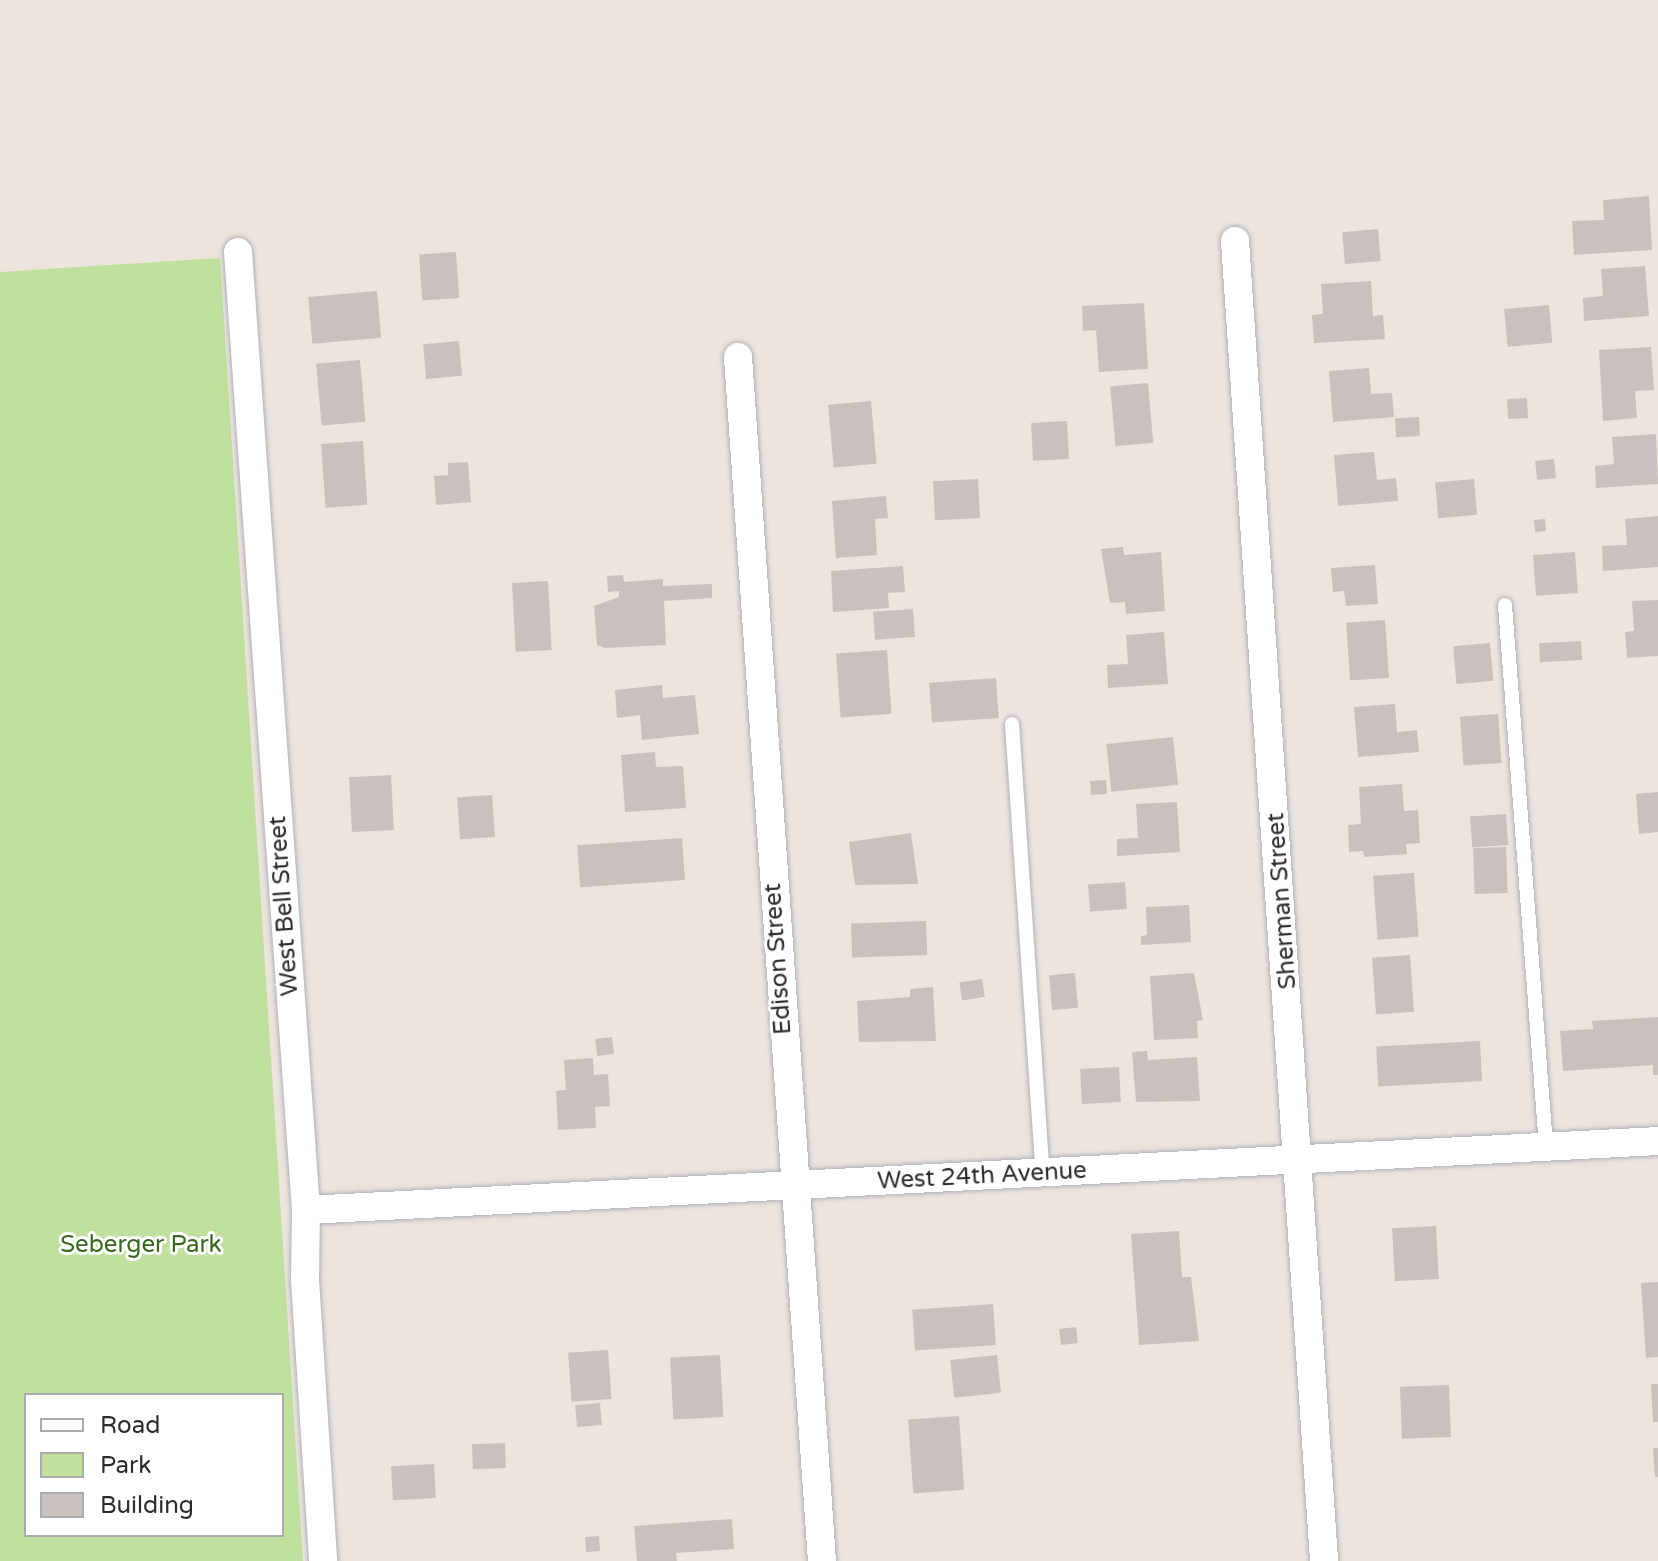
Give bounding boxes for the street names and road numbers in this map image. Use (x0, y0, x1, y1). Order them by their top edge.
street label: Sherman Street (1261, 812, 1303, 990)
street label: West Bell Street (263, 815, 305, 997)
street label: Edison Street (758, 882, 798, 1036)
street label: West 24th Avenue (877, 1156, 1087, 1196)

